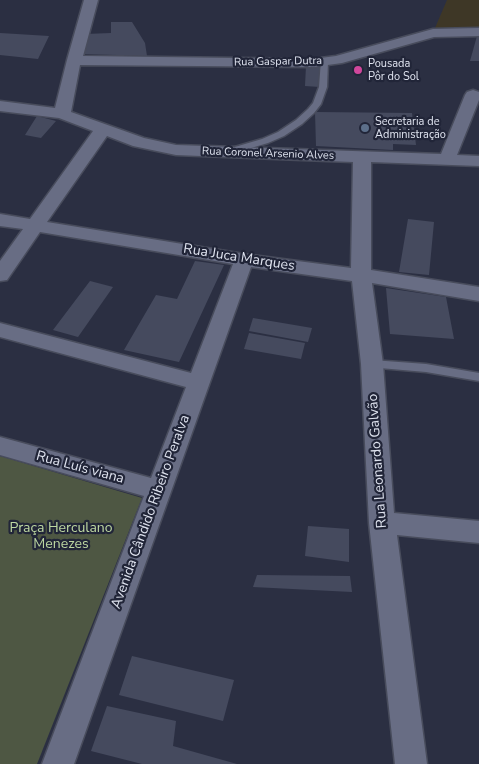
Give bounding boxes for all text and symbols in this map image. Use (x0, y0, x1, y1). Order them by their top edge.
street label: Rua Gaspar Dutra (234, 55, 322, 69)
place label: Pousada Pôr do Sol (368, 57, 419, 83)
marker: Pousada Pôr do Sol (352, 64, 364, 76)
place label: Secretaria de Administração (375, 115, 446, 141)
marker: Secretaria de Administração (359, 122, 371, 134)
street label: Rua Coronel Arsenio Alves (202, 145, 334, 163)
street label: Rua Juca Marques (182, 241, 296, 275)
street label: Rua Leonardo Galvão (365, 393, 391, 529)
street label: Avenida Cândido Ribeiro Peralva (108, 413, 194, 611)
street label: Rua Luís viana (34, 448, 126, 488)
park label: Praça Herculano Menezes (9, 521, 113, 554)

